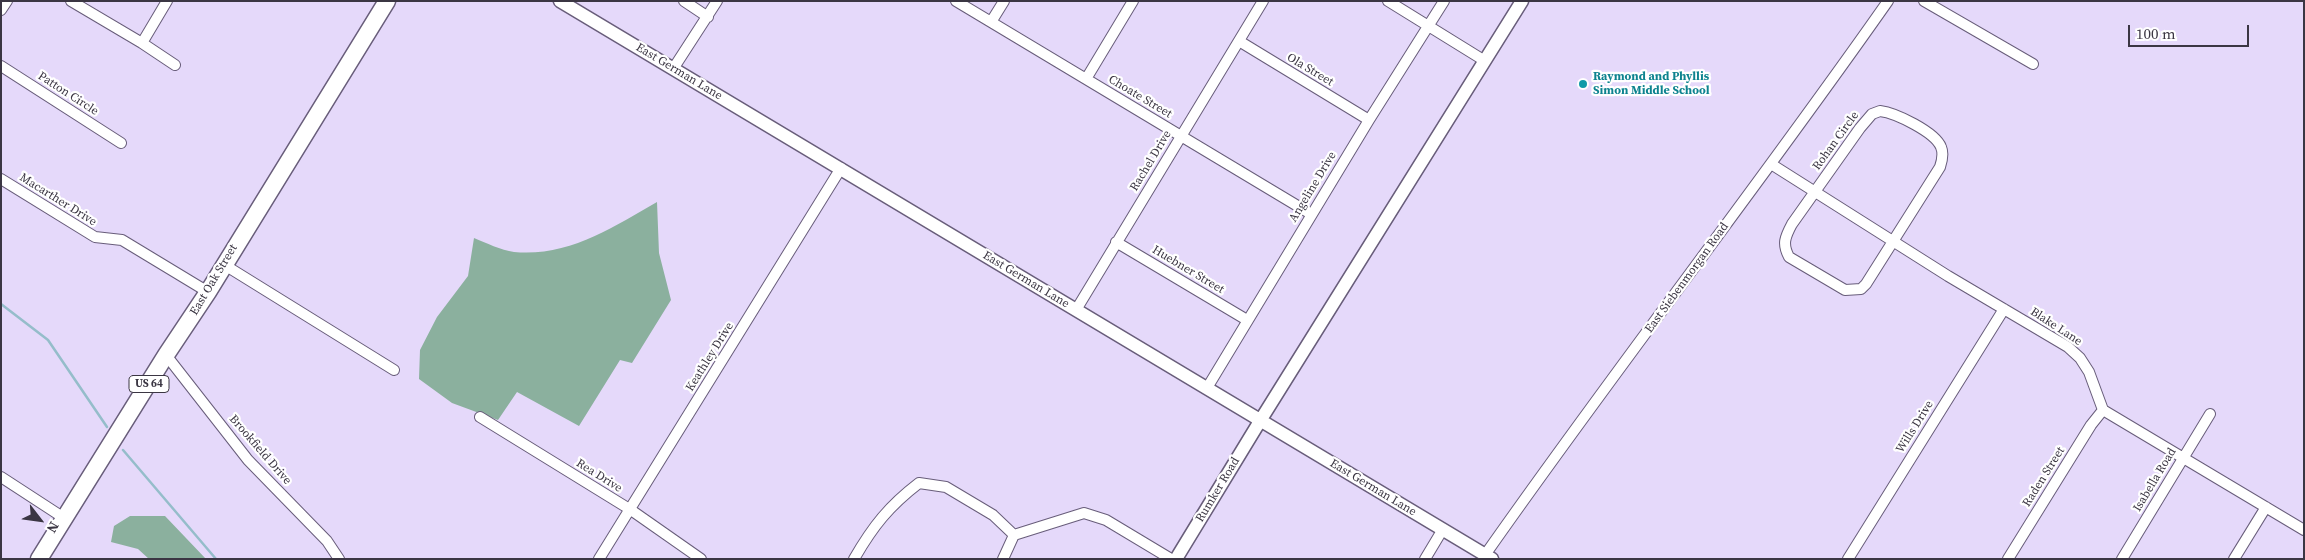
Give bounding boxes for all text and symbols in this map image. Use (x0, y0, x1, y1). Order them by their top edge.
scale bar (2130, 15, 2251, 47)
text: 100 m (2136, 23, 2176, 44)
street label: East German Lane (633, 41, 725, 103)
street label: Ola Street (1284, 50, 1336, 90)
street label: Patton Circle (35, 69, 101, 119)
place label: Raymond and Phyllis Simon Middle School (1593, 70, 1710, 98)
street label: Choate Street (1106, 72, 1174, 122)
marker: Raymond and Phyllis Simon Middle School (1577, 78, 1589, 90)
street label: Rohan Circle (1810, 109, 1862, 173)
street label: Rachel Drive (1127, 128, 1175, 194)
street label: Angeline Drive (1286, 149, 1340, 225)
street label: Macarther Drive (17, 171, 99, 229)
street label: East Siebenmorgan Road (1642, 220, 1732, 336)
street label: East Oak Street (187, 242, 241, 318)
street label: Huebner Street (1149, 243, 1227, 297)
street label: East German Lane (980, 249, 1072, 311)
street label: Blake Lane (2027, 305, 2085, 349)
street label: Keathley Drive (683, 320, 737, 394)
road number: US 64 (129, 376, 169, 392)
street label: Wills Drive (1893, 398, 1937, 456)
street label: Brookfield Drive (226, 412, 294, 488)
street label: Raden Street (2020, 444, 2068, 510)
street label: Isabella Road (2130, 446, 2180, 514)
street label: Rumker Road (1193, 455, 1243, 525)
street label: Rea Drive (573, 456, 625, 496)
street label: East German Lane (1327, 457, 1419, 519)
north arrow (15, 495, 65, 545)
text: N (42, 518, 64, 537)

